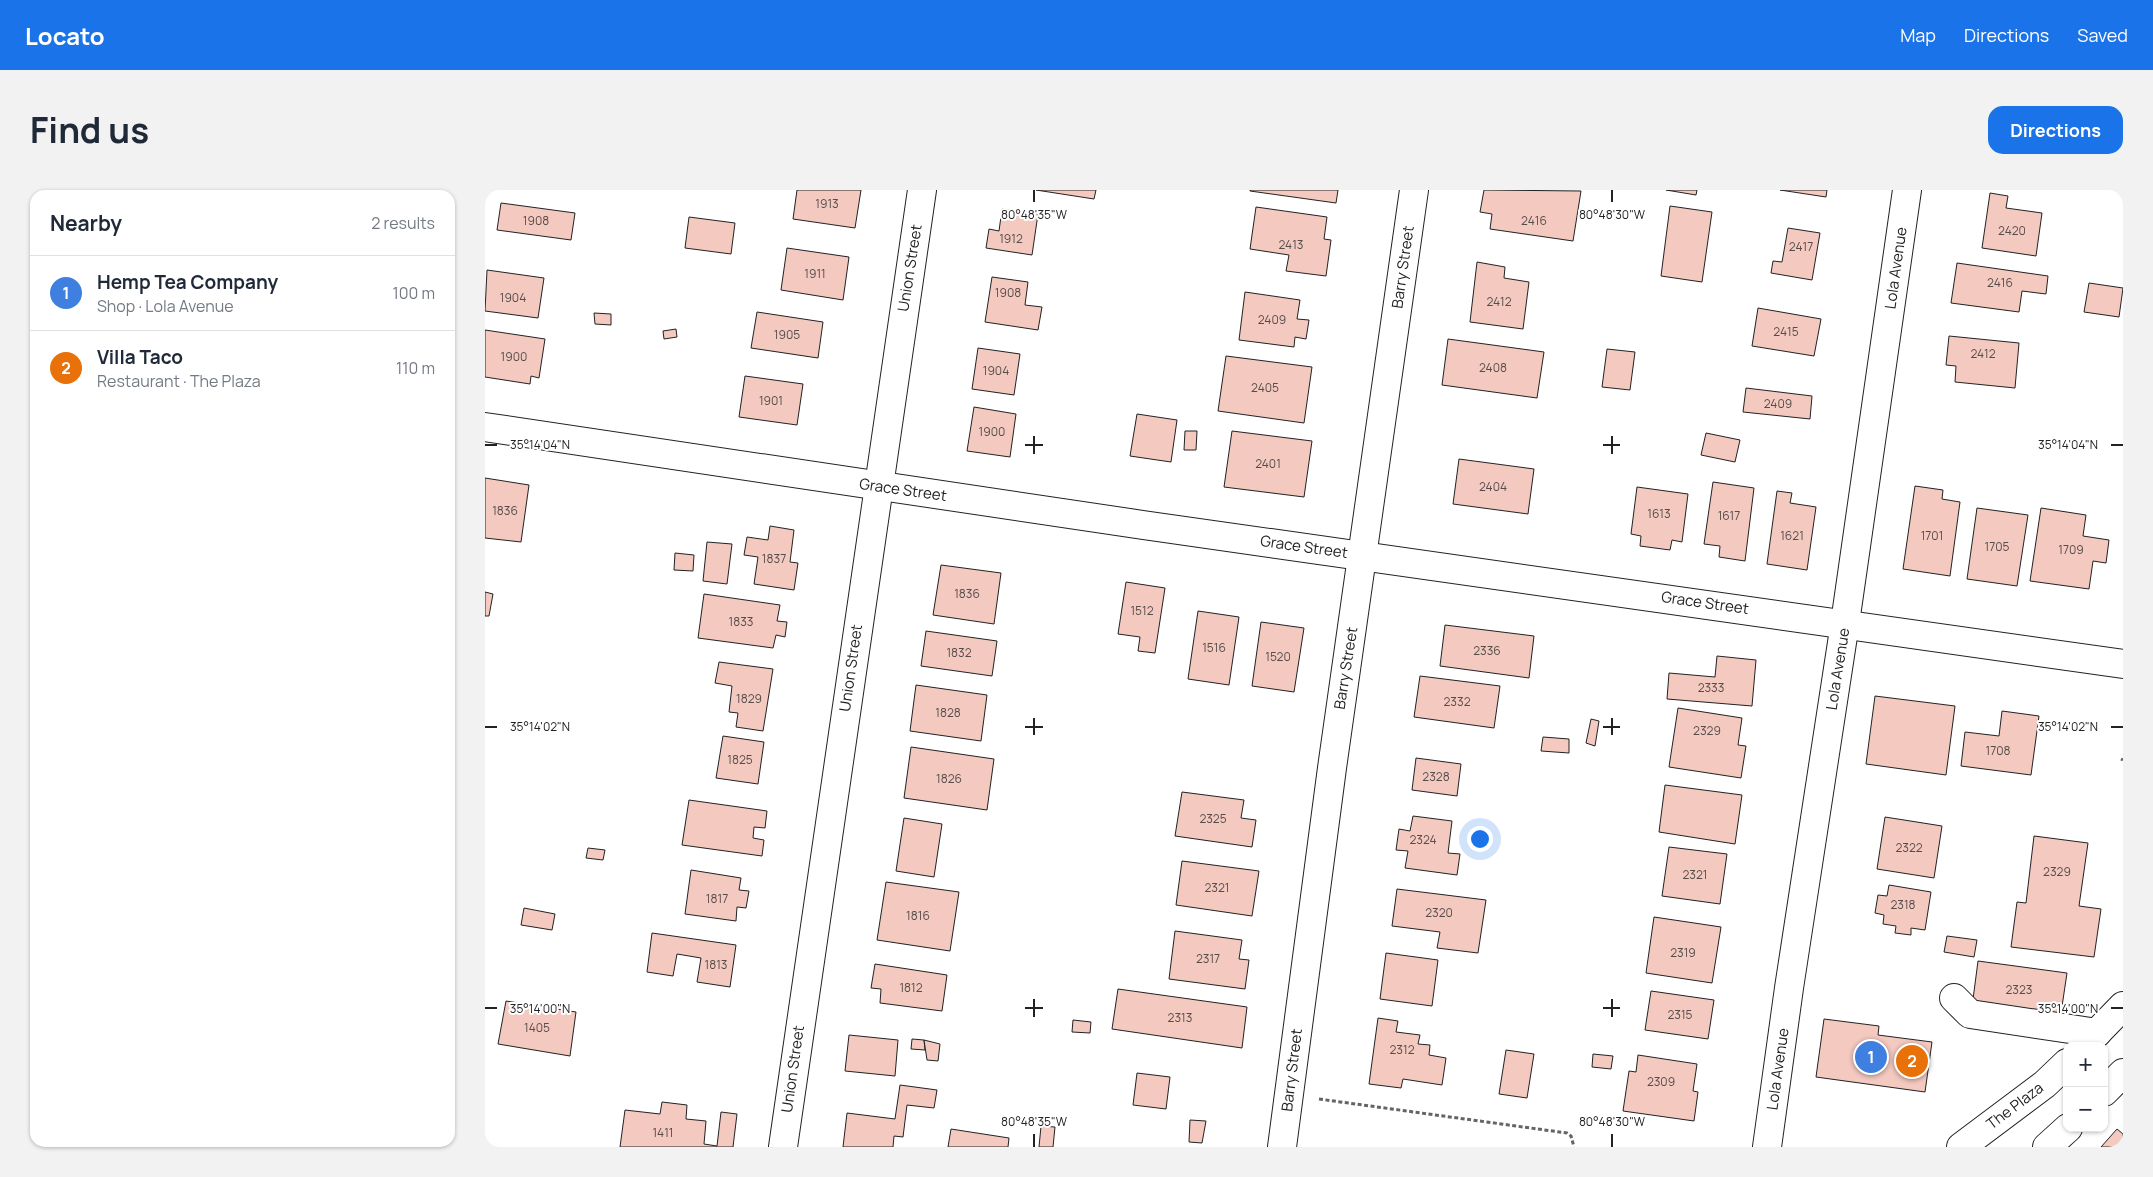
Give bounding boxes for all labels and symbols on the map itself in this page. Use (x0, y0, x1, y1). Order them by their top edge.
house number: 1913 (815, 195, 839, 212)
text: 80°48'35"W (1001, 206, 1068, 223)
text: 80°48'30"W (1579, 206, 1646, 223)
house number: 1908 (523, 212, 549, 229)
house number: 2416 (1521, 212, 1547, 229)
house number: 2420 (1998, 222, 2026, 239)
street label: Union Street (892, 223, 927, 313)
street label: Barry Street (1386, 224, 1419, 310)
street label: Lola Avenue (1879, 225, 1912, 310)
house number: 1912 (999, 230, 1023, 247)
house number: 2413 (1279, 236, 1304, 253)
house number: 2417 (1789, 238, 1813, 255)
house number: 1911 (804, 265, 826, 282)
house number: 2416 (1987, 274, 2013, 291)
house number: 1908 (995, 284, 1021, 301)
house number: 1904 (500, 289, 526, 306)
house number: 2412 (1486, 293, 1512, 310)
house number: 2409 (1258, 311, 1286, 328)
house number: 2415 (1773, 323, 1799, 340)
house number: 1905 (774, 326, 800, 343)
house number: 2412 (1970, 345, 1996, 362)
house number: 1900 (501, 348, 527, 365)
house number: 2408 (1479, 359, 1507, 376)
house number: 1904 (983, 362, 1009, 379)
house number: 2405 (1251, 379, 1279, 396)
house number: 1901 (759, 392, 783, 409)
house number: 2409 (1764, 395, 1792, 412)
house number: 1900 (979, 423, 1005, 440)
text: 35°14'04"N (510, 436, 570, 453)
text: 35°14'04"N (2038, 436, 2098, 453)
house number: 2401 (1255, 455, 1281, 472)
street label: Grace Street (858, 473, 948, 506)
house number: 2404 (1479, 478, 1507, 495)
house number: 1836 (492, 502, 518, 519)
house number: 1613 (1647, 505, 1671, 522)
house number: 1617 (1718, 507, 1740, 524)
house number: 1621 (1780, 527, 1804, 544)
house number: 1701 (1921, 527, 1943, 544)
street label: Grace Street (1259, 530, 1349, 563)
house number: 1705 (1985, 538, 2010, 555)
house number: 1709 (2058, 541, 2084, 558)
house number: 1837 (762, 550, 786, 567)
house number: 1836 (954, 585, 980, 602)
street label: Grace Street (1660, 586, 1750, 619)
house number: 1512 (1130, 602, 1154, 619)
house number: 1833 (729, 613, 753, 630)
street label: Union Street (834, 623, 867, 713)
street label: Barry Street (1329, 625, 1362, 711)
street label: Lola Avenue (1821, 626, 1854, 711)
house number: 1516 (1202, 639, 1226, 656)
house number: 2336 (1473, 642, 1501, 659)
house number: 1832 (946, 644, 972, 661)
house number: 1520 (1265, 648, 1291, 665)
house number: 2333 (1698, 679, 1724, 696)
house number: 1829 (736, 690, 762, 707)
house number: 2332 (1444, 693, 1471, 710)
house number: 1828 (935, 704, 961, 721)
text: 35°14'02"N (510, 718, 570, 735)
text: 35°14'02"N (2038, 718, 2098, 735)
house number: 2329 (1693, 722, 1721, 739)
house number: 1708 (1986, 742, 2011, 759)
house number: 1825 (727, 751, 753, 768)
house number: 2328 (1422, 768, 1450, 785)
house number: 1826 (936, 770, 962, 787)
house number: 2325 (1199, 810, 1227, 827)
your location (1467, 826, 1493, 852)
house number: 2324 (1409, 831, 1437, 848)
house number: 2322 (1895, 839, 1923, 856)
house number: 2329 (2043, 863, 2071, 880)
house number: 2321 (1683, 866, 1708, 883)
house number: 2321 (1205, 879, 1230, 896)
house number: 1817 (706, 890, 728, 907)
house number: 2318 (1890, 896, 1916, 913)
house number: 2320 (1425, 904, 1453, 921)
house number: 1816 (906, 907, 930, 924)
house number: 2319 (1670, 944, 1696, 961)
house number: 2317 (1196, 950, 1220, 967)
house number: 1813 (705, 956, 727, 973)
house number: 1812 (899, 979, 923, 996)
house number: 2323 (2006, 981, 2032, 998)
text: 35°14'00"N (510, 1000, 570, 1017)
text: 35°14'00"N (2038, 1000, 2098, 1017)
house number: 2315 (1667, 1006, 1693, 1023)
house number: 2313 (1168, 1009, 1192, 1026)
house number: 1405 (524, 1019, 550, 1036)
street label: Union Street (776, 1024, 809, 1114)
street label: Lola Avenue (1761, 1026, 1794, 1111)
street label: Barry Street (1276, 1027, 1307, 1113)
pin: 1 (1855, 1038, 1887, 1076)
house number: 2312 (1390, 1041, 1415, 1058)
pin: 2 (1896, 1042, 1928, 1080)
house number: 2309 (1647, 1073, 1675, 1090)
street label: The Plaza (1982, 1077, 2048, 1134)
text: 80°48'35"W (1001, 1113, 1068, 1130)
text: 80°48'30"W (1579, 1113, 1646, 1130)
house number: 1411 (652, 1124, 674, 1141)

